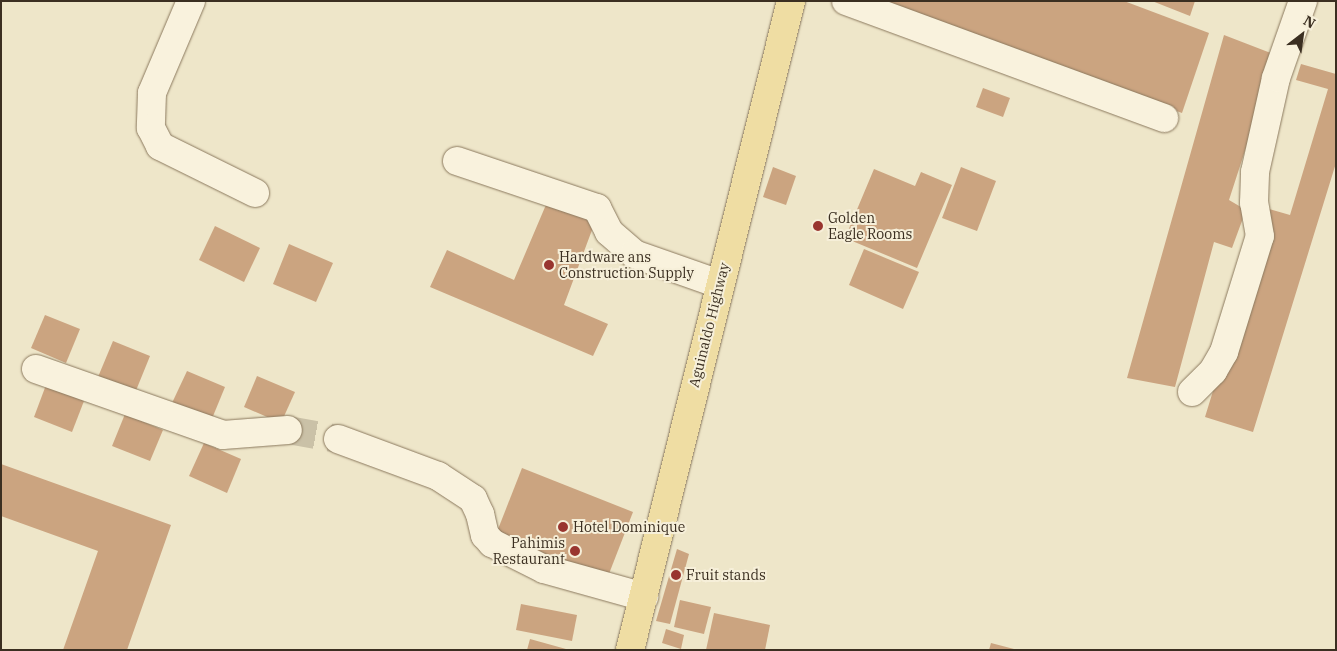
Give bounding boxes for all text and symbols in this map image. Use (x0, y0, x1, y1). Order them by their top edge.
north arrow (1277, 10, 1327, 60)
text: N (1300, 11, 1319, 33)
place label: Golden Eagle Rooms (828, 210, 912, 242)
marker: Golden Eagle Rooms (812, 220, 824, 232)
place label: Hardware ans Construction Supply (559, 249, 694, 282)
marker: Hardware ans Construction Supply (543, 259, 555, 271)
street label: Aguinaldo Highway (685, 261, 733, 389)
place label: Hotel Dominique (573, 519, 685, 535)
marker: Hotel Dominique (557, 521, 569, 533)
place label: Pahimis Restaurant (493, 535, 565, 568)
marker: Pahimis Restaurant (569, 545, 581, 557)
place label: Fruit stands (686, 567, 766, 583)
marker: Fruit stands (670, 569, 682, 581)

